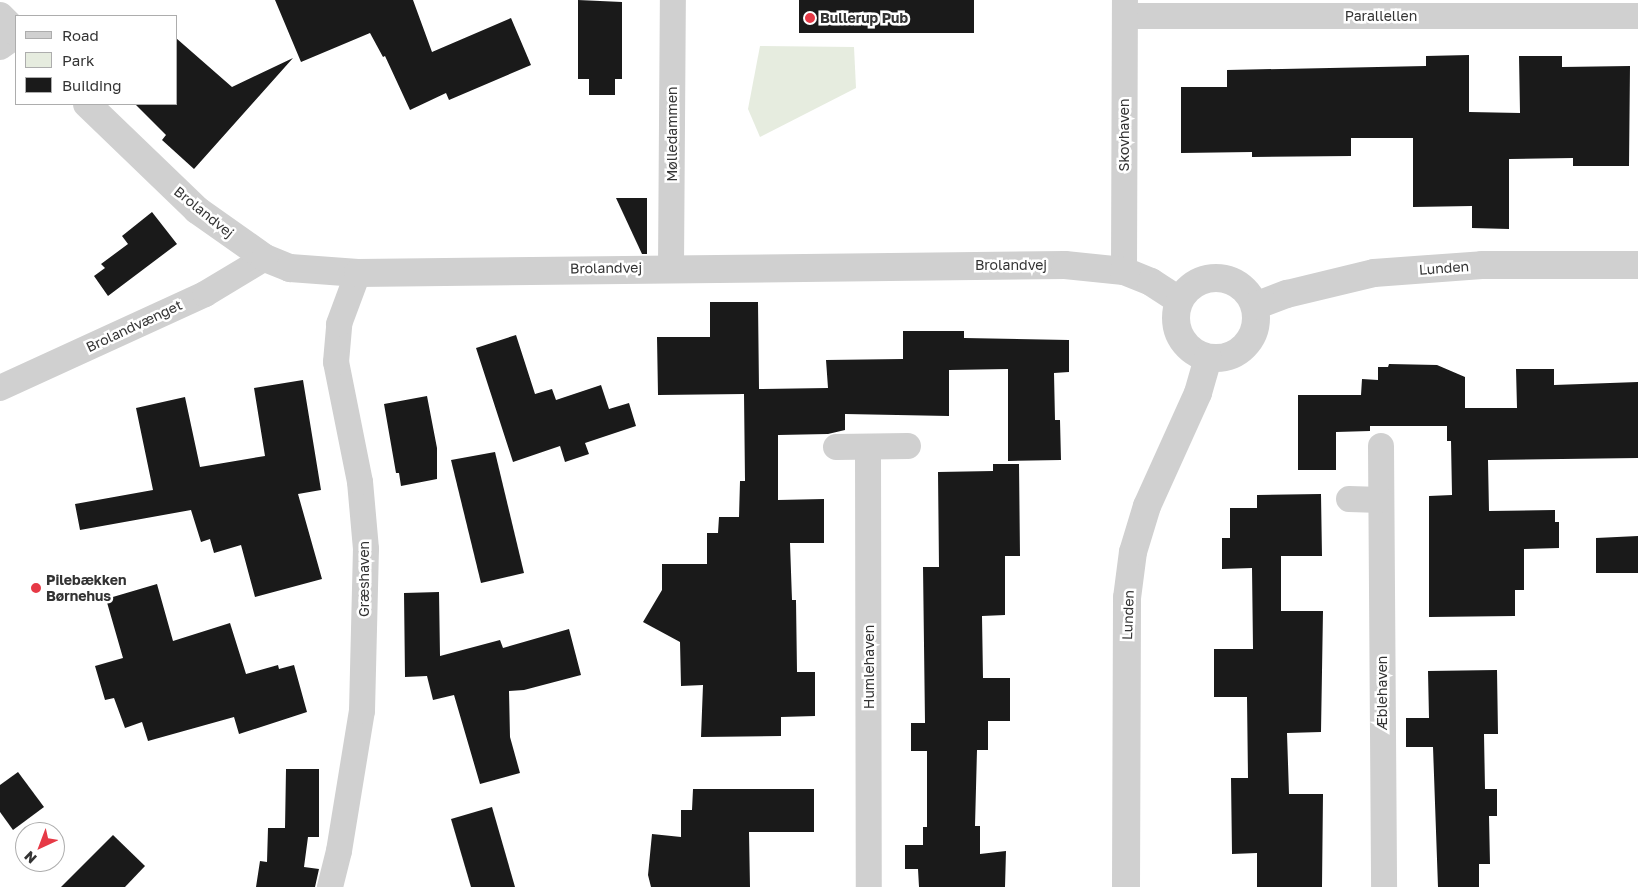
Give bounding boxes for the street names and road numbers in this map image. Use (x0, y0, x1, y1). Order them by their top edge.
street label: Parallellen (1345, 8, 1417, 24)
street label: Mølledammen (664, 86, 680, 182)
street label: Skovhaven (1116, 98, 1132, 172)
street label: Brolandvej (171, 183, 237, 241)
street label: Brolandvej (975, 257, 1047, 273)
street label: Lunden (1418, 258, 1470, 278)
street label: Brolandvej (570, 259, 642, 277)
street label: Brolandvænget (83, 296, 185, 356)
street label: Græshaven (356, 541, 372, 617)
street label: Lunden (1119, 590, 1137, 640)
street label: Humlehaven (861, 625, 877, 709)
street label: Æblehaven (1374, 656, 1390, 730)

